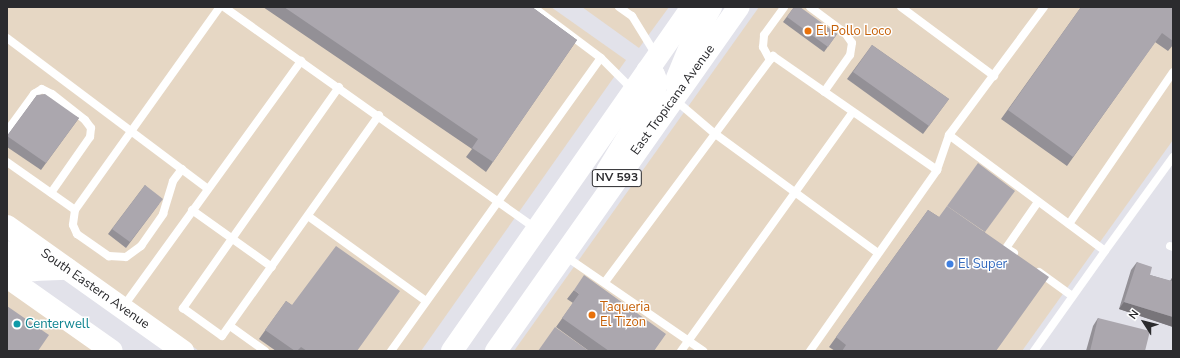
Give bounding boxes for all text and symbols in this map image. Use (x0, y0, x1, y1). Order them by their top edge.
place label: El Pollo Loco (816, 23, 891, 39)
marker: El Pollo Loco (803, 26, 813, 36)
street label: East Tropicana Avenue (628, 42, 718, 158)
road number: NV 593 (591, 168, 643, 188)
street label: South Eastern Avenue (38, 246, 152, 332)
place label: El Super (958, 256, 1007, 272)
marker: El Super (945, 259, 955, 269)
place label: Taqueria El Tizon (600, 300, 650, 331)
north arrow (1124, 302, 1164, 342)
text: N (1125, 307, 1142, 322)
marker: Taqueria El Tizon (587, 310, 597, 320)
place label: Centerwell (25, 316, 89, 332)
marker: Centerwell (12, 319, 22, 329)

